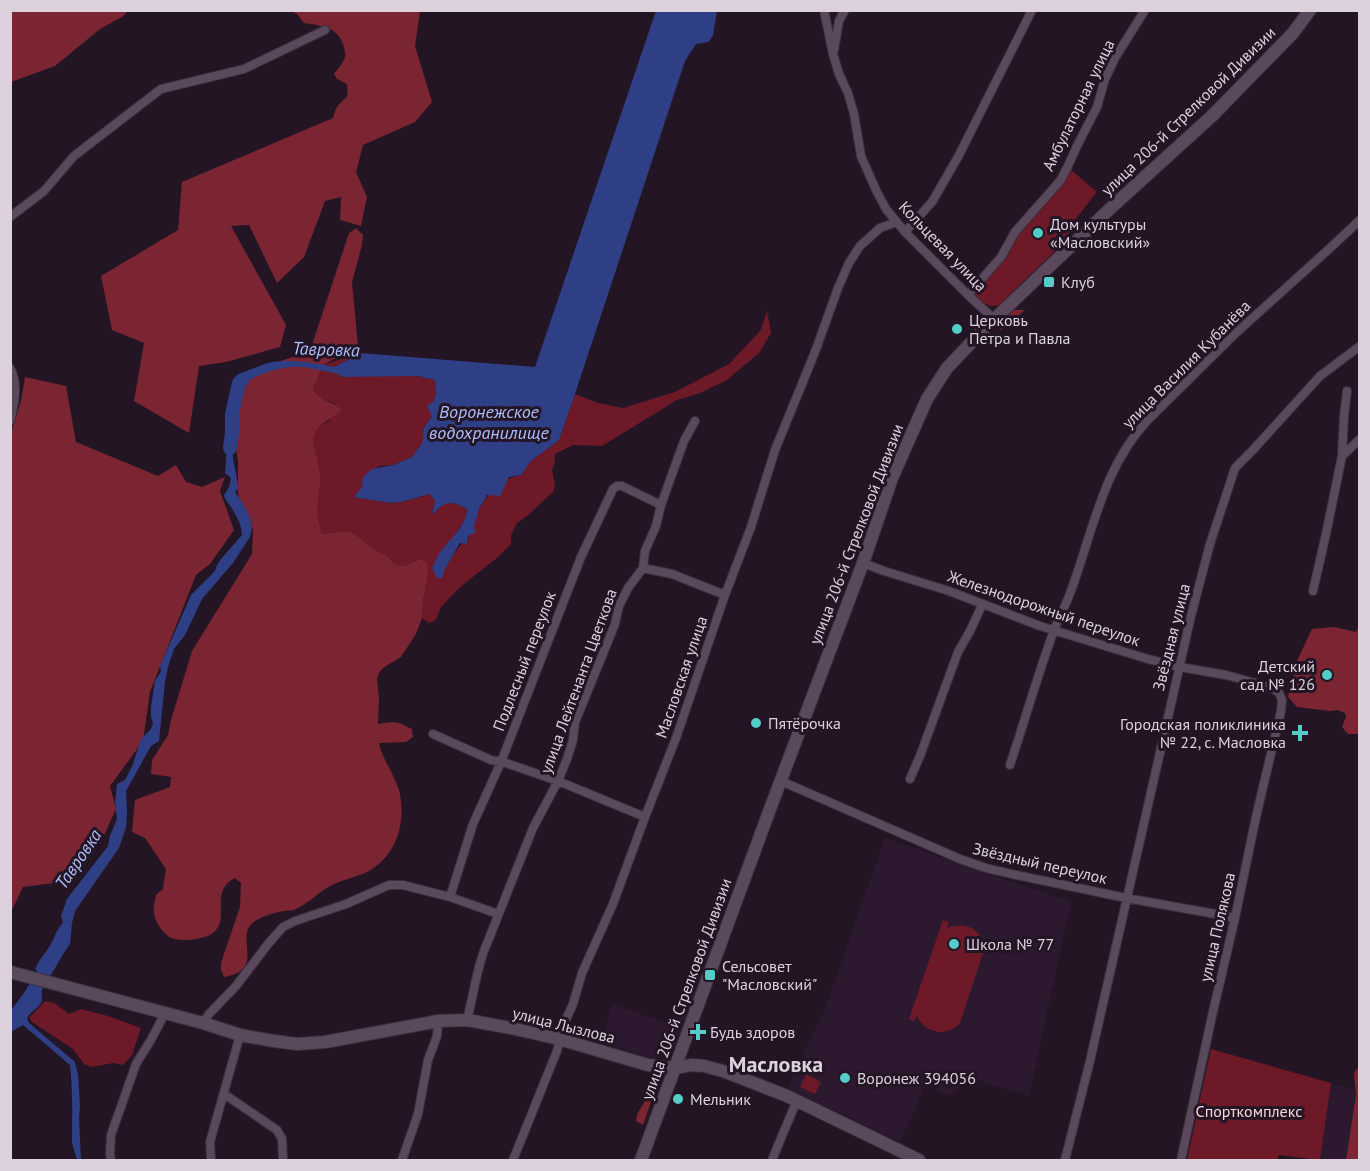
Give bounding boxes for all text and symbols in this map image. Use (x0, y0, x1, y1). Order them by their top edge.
street label: улица 206-й Стрелковой Дивизии (1097, 22, 1279, 200)
street label: Амбулаторная улица (1037, 36, 1119, 174)
street label: Кольцевая улица (895, 197, 991, 295)
place label: Дом культуры «Масловский» (1050, 214, 1150, 252)
marker: Дом культуры «Масловский» (1031, 226, 1045, 240)
place label: Клуб (1061, 272, 1095, 292)
marker: Клуб (1042, 275, 1056, 289)
street label: улица Василия Кубанёва (1118, 296, 1254, 432)
place label: Церковь Петра и Павла (969, 310, 1070, 348)
marker: Церковь Петра и Павла (950, 322, 964, 336)
water label: Тавровка (292, 336, 360, 362)
water label: Воронежское водохранилище (429, 400, 550, 444)
street label: улица 206-й Стрелковой Дивизии (805, 421, 907, 647)
street label: Железнодорожный переулок (944, 565, 1143, 650)
street label: Звёздная улица (1148, 581, 1194, 693)
street label: улица Лейтенанта Цветкова (535, 586, 621, 776)
street label: Подлесный переулок (488, 588, 560, 734)
street label: Масловская улица (651, 613, 711, 741)
place label: Детский сад № 126 (1240, 656, 1315, 694)
marker: Детский сад № 126 (1320, 668, 1334, 682)
place label: Пятёрочка (768, 713, 841, 733)
place label: Городская поликлиника № 22, с. Масловка (1120, 714, 1286, 752)
marker: Пятёрочка (749, 716, 763, 730)
marker: Городская поликлиника № 22, с. Масловка (1291, 724, 1309, 742)
water label: Тавровка (50, 824, 107, 893)
street label: Звёздный переулок (971, 838, 1110, 888)
street label: улица Полякова (1195, 870, 1239, 984)
street label: улица 206-й Стрелковой Дивизии (636, 875, 736, 1103)
place label: Школа № 77 (966, 934, 1054, 954)
marker: Школа № 77 (947, 937, 961, 951)
place label: Сельсовет "Масловский" (722, 956, 817, 994)
marker: Сельсовет "Масловский" (703, 968, 717, 982)
street label: улица Лызлова (511, 1003, 617, 1047)
place label: Будь здоров (710, 1022, 795, 1042)
marker: Будь здоров (691, 1025, 705, 1039)
district label: Масловка (729, 1050, 823, 1078)
place label: Воронеж 394056 (857, 1068, 976, 1088)
marker: Воронеж 394056 (838, 1071, 852, 1085)
place label: Мельник (690, 1089, 751, 1109)
marker: Мельник (671, 1092, 685, 1106)
park label: Спорткомплекс (1196, 1101, 1302, 1121)

